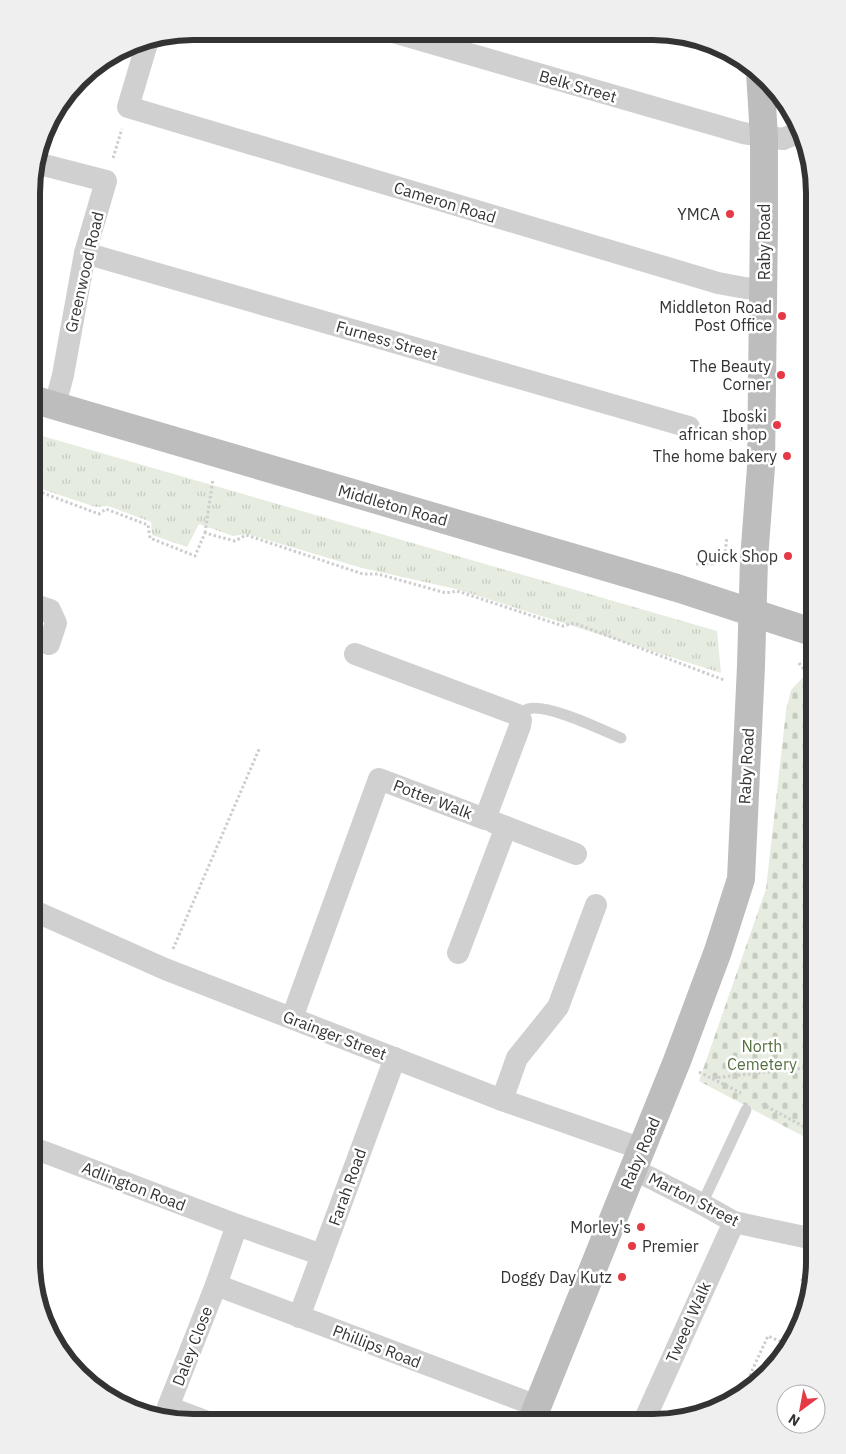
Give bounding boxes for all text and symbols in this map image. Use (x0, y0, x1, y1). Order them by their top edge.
street label: Belk Street (537, 65, 619, 107)
street label: Cameron Road (392, 177, 498, 227)
place label: YMCA (677, 204, 720, 224)
street label: Raby Road (754, 204, 774, 280)
marker: YMCA (724, 208, 736, 220)
street label: Greenwood Road (60, 210, 108, 334)
place label: Middleton Road Post Office (659, 297, 772, 335)
marker: Middleton Road Post Office (776, 310, 788, 322)
street label: Furness Street (334, 316, 440, 364)
place label: The Beauty Corner (690, 356, 771, 394)
marker: The Beauty Corner (775, 369, 787, 381)
place label: Iboski african shop (679, 406, 767, 444)
marker: Iboski african shop (771, 419, 783, 431)
place label: The home bakery (653, 446, 777, 466)
marker: The home bakery (781, 450, 793, 462)
street label: Middleton Road (336, 480, 450, 530)
place label: Quick Shop (697, 546, 778, 566)
marker: Quick Shop (782, 550, 794, 562)
street label: Raby Road (734, 727, 758, 805)
street label: Potter Walk (391, 775, 476, 823)
street label: Grainger Street (280, 1006, 390, 1064)
park label: North Cemetery (727, 1036, 797, 1074)
street label: Raby Road (616, 1114, 664, 1192)
street label: Farah Road (324, 1146, 370, 1228)
street label: Adlington Road (79, 1157, 189, 1215)
street label: Marton Street (645, 1168, 743, 1230)
place label: Morley's (570, 1217, 631, 1237)
marker: Morley's (635, 1221, 647, 1233)
place label: Premier (642, 1236, 699, 1256)
marker: Premier (626, 1240, 638, 1252)
place label: Doggy Day Kutz (500, 1267, 612, 1287)
marker: Doggy Day Kutz (616, 1271, 628, 1283)
street label: Tweed Walk (661, 1278, 715, 1366)
street label: Daley Close (168, 1303, 216, 1389)
street label: Phillips Road (330, 1320, 424, 1372)
north arrow (776, 1384, 826, 1434)
text: N (785, 1410, 803, 1430)

